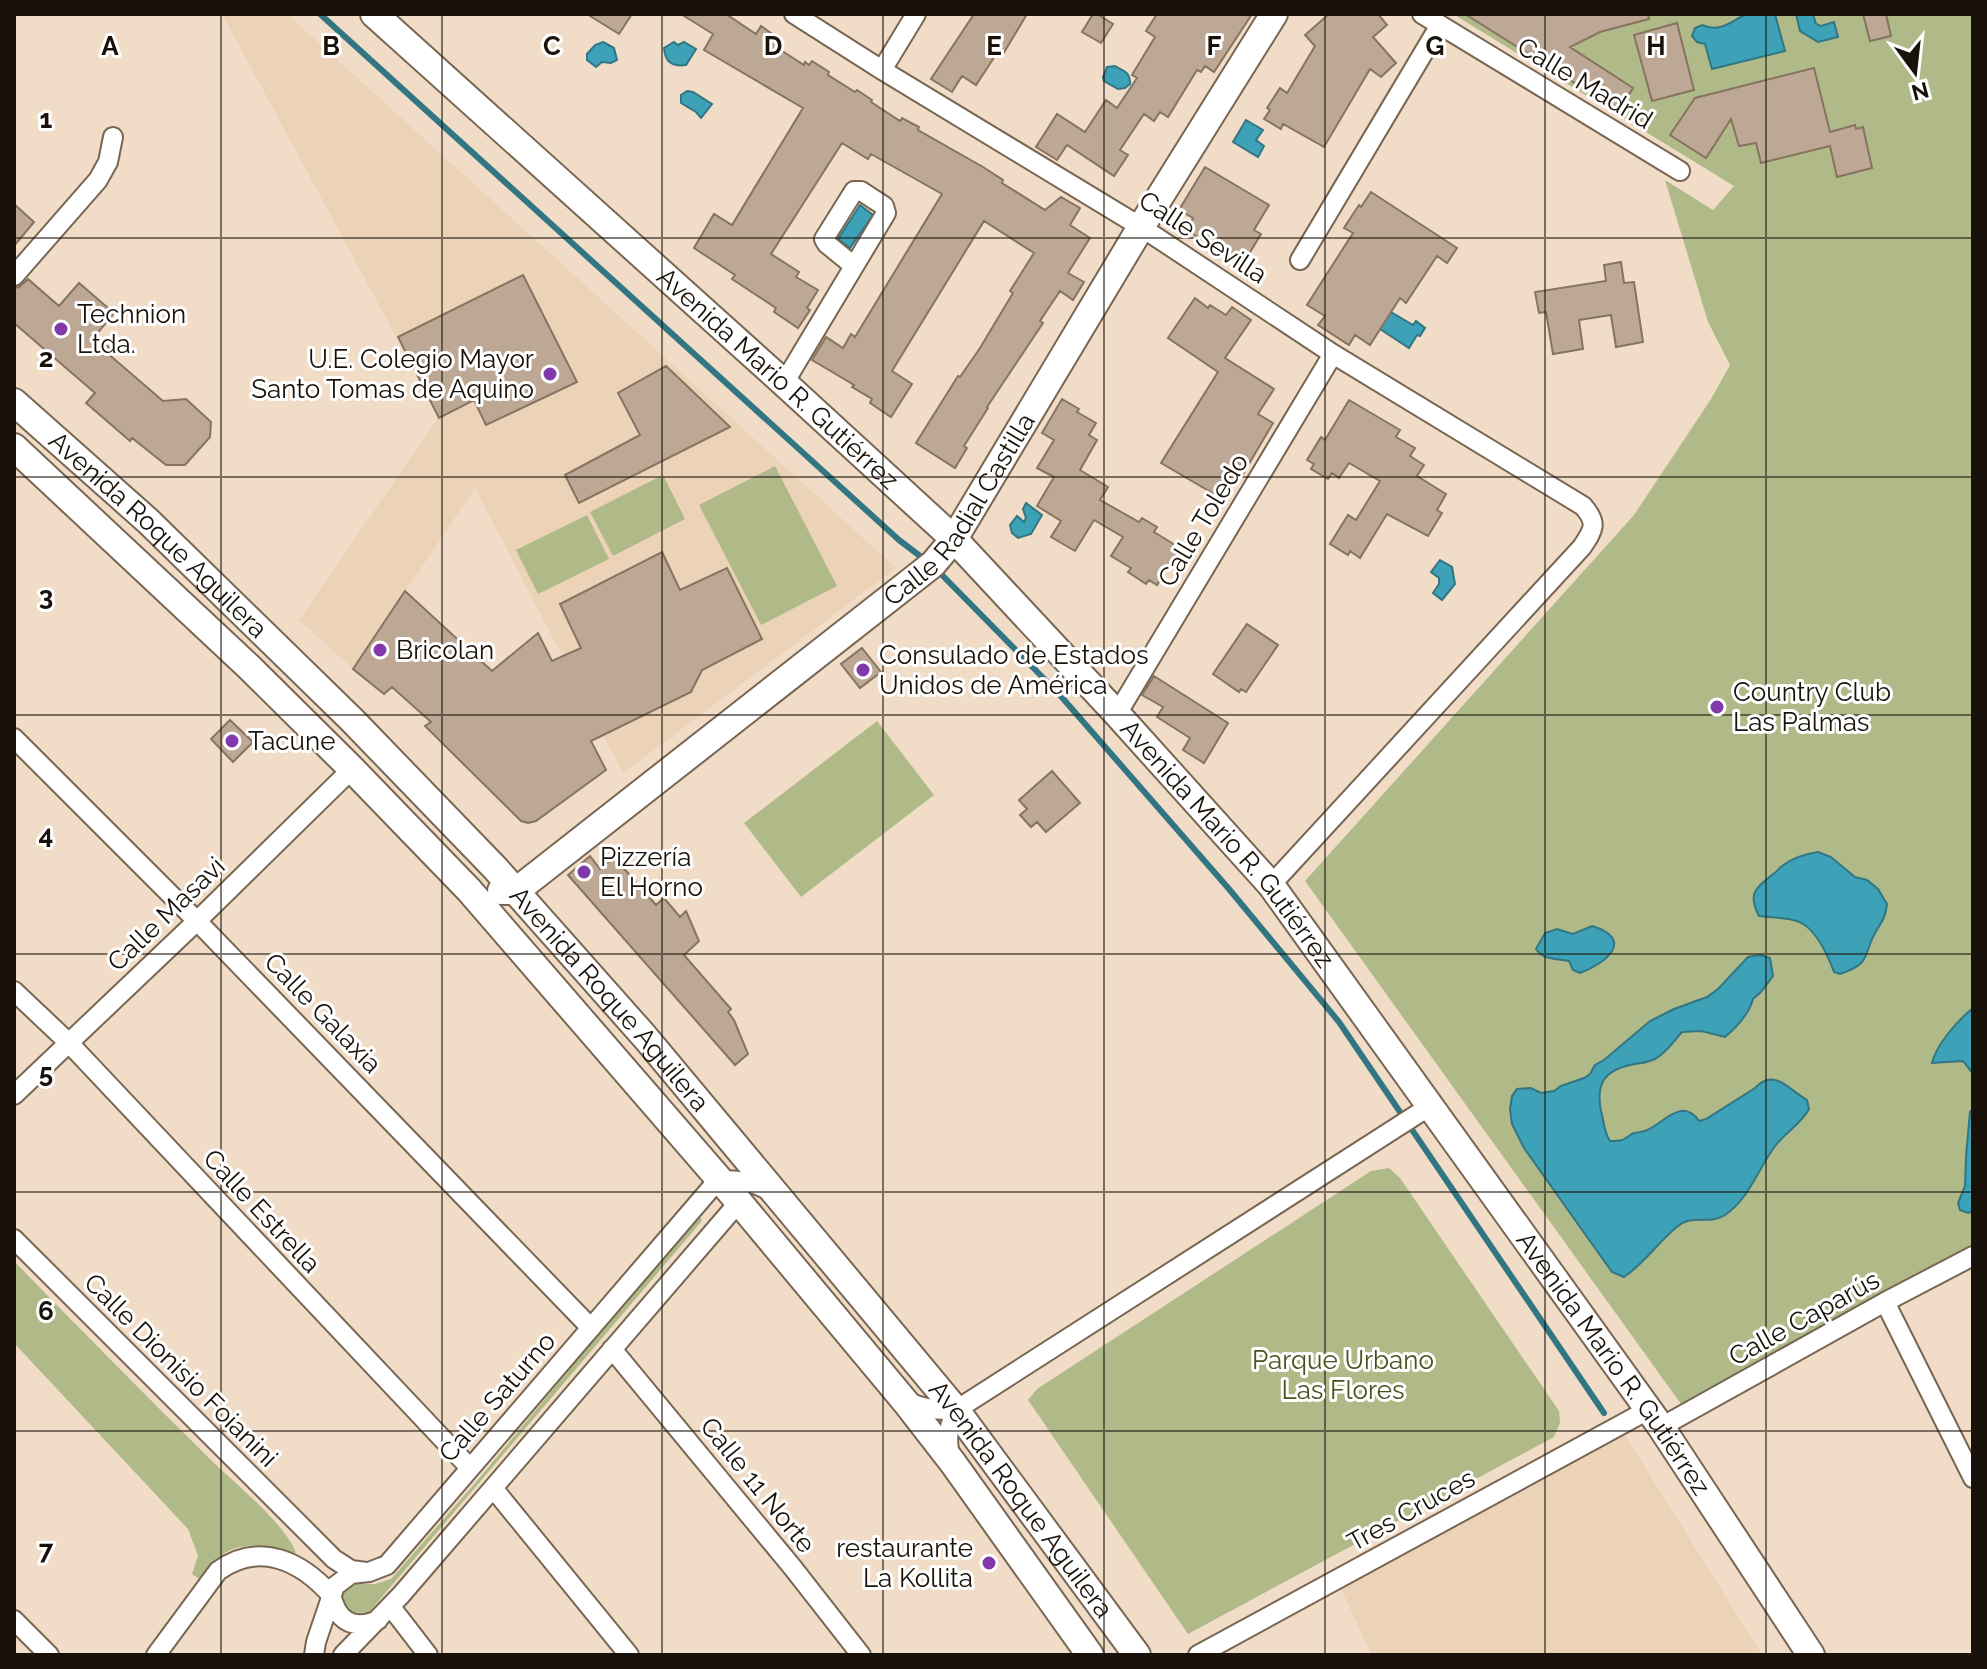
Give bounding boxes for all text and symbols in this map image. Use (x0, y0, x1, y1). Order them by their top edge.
text: A (101, 31, 119, 61)
text: B (322, 31, 340, 61)
text: C (543, 31, 561, 61)
text: D (764, 31, 782, 61)
text: E (986, 31, 1002, 61)
text: F (1207, 31, 1222, 61)
text: G (1426, 31, 1444, 61)
street label: Calle Madrid (1512, 31, 1658, 135)
text: H (1646, 31, 1666, 61)
north arrow (1875, 32, 1955, 112)
text: N (1909, 77, 1932, 106)
text: 1 (40, 104, 53, 134)
street label: Calle Sevilla (1133, 185, 1273, 289)
street label: Avenida Mario R. Gutiérrez (651, 261, 905, 495)
place label: Technion Ltda. (77, 299, 186, 359)
marker: Technion Ltda. (52, 320, 70, 338)
text: 2 (39, 343, 53, 373)
place label: U.E. Colegio Mayor Santo Tomas de Aquino (251, 344, 534, 404)
marker: U.E. Colegio Mayor Santo Tomas de Aquino (541, 365, 559, 383)
street label: Calle Radial Castilla (878, 408, 1041, 612)
street label: Avenida Roque Aguilera (43, 425, 274, 644)
street label: Calle Toledo (1152, 448, 1254, 592)
text: 3 (39, 581, 53, 611)
place label: Bricolan (396, 635, 494, 665)
place label: Consulado de Estados Unidos de América (879, 640, 1148, 700)
marker: Bricolan (371, 641, 389, 659)
marker: Consulado de Estados Unidos de América (854, 661, 872, 679)
place label: Country Club Las Palmas (1733, 677, 1891, 737)
marker: Country Club Las Palmas (1708, 698, 1726, 716)
street label: Avenida Mario R. Gutiérrez (1115, 714, 1340, 973)
place label: Tacune (248, 726, 335, 756)
marker: Tacune (223, 732, 241, 750)
text: 4 (39, 820, 53, 850)
place label: Pizzería El Horno (600, 842, 703, 902)
street label: Calle Masavi (101, 851, 231, 977)
marker: Pizzería El Horno (575, 863, 593, 881)
street label: Avenida Roque Aguilera (504, 881, 715, 1117)
street label: Calle Galaxia (258, 947, 388, 1079)
text: 5 (39, 1058, 53, 1088)
street label: Calle Estrella (197, 1143, 327, 1279)
street label: Avenida Mario R. Gutiérrez (1510, 1226, 1717, 1501)
street label: Calle Caparús (1724, 1264, 1884, 1372)
street label: Calle Dionisio Foianini (78, 1267, 284, 1473)
text: 6 (38, 1296, 54, 1326)
street label: Calle Saturno (433, 1326, 561, 1468)
park label: Parque Urbano Las Flores (1252, 1345, 1434, 1405)
street label: Avenida Roque Aguilera (923, 1375, 1119, 1623)
street label: Calle 11 Norte (694, 1411, 822, 1559)
street label: Tres Cruces (1342, 1463, 1480, 1557)
place label: restaurante La Kollita (836, 1533, 973, 1593)
text: 7 (39, 1535, 54, 1565)
marker: restaurante La Kollita (980, 1554, 998, 1572)

